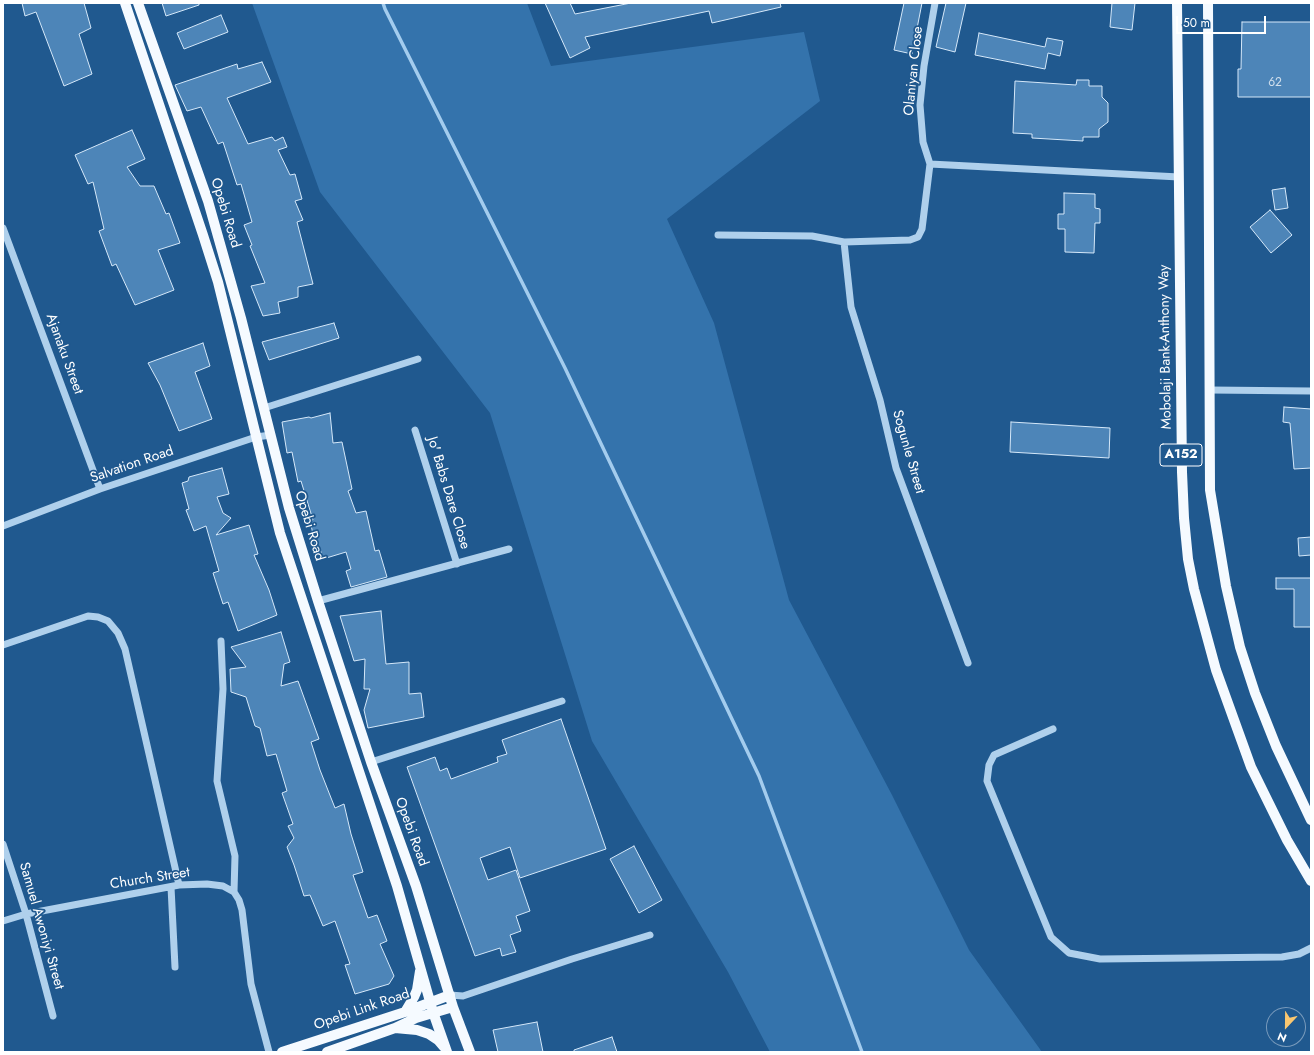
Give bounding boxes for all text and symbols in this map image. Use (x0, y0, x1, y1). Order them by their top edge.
scale bar (1178, 8, 1268, 34)
text: 50 m (1183, 14, 1210, 32)
street label: Olaniyan Close (901, 25, 927, 117)
house number: 62 (1268, 76, 1282, 90)
street label: Opebi Road (206, 176, 244, 250)
street label: Mobolaji Bank-Anthony Way (1156, 264, 1176, 430)
street label: Ajanaku Street (42, 311, 86, 397)
street label: Sogunle Street (888, 408, 928, 496)
street label: Jo' Babs Dare Close (423, 435, 473, 551)
street label: Salvation Road (88, 443, 176, 487)
road number: A152 (1160, 444, 1202, 466)
street label: Opebi Road (290, 489, 328, 563)
street label: Opebi Road (391, 795, 431, 869)
street label: Samuel Awoniyi Street (15, 861, 67, 991)
street label: Church Street (109, 864, 191, 894)
street label: Opebi Link Road (312, 986, 412, 1034)
north arrow (1266, 1007, 1306, 1047)
text: N (1275, 1028, 1289, 1046)

